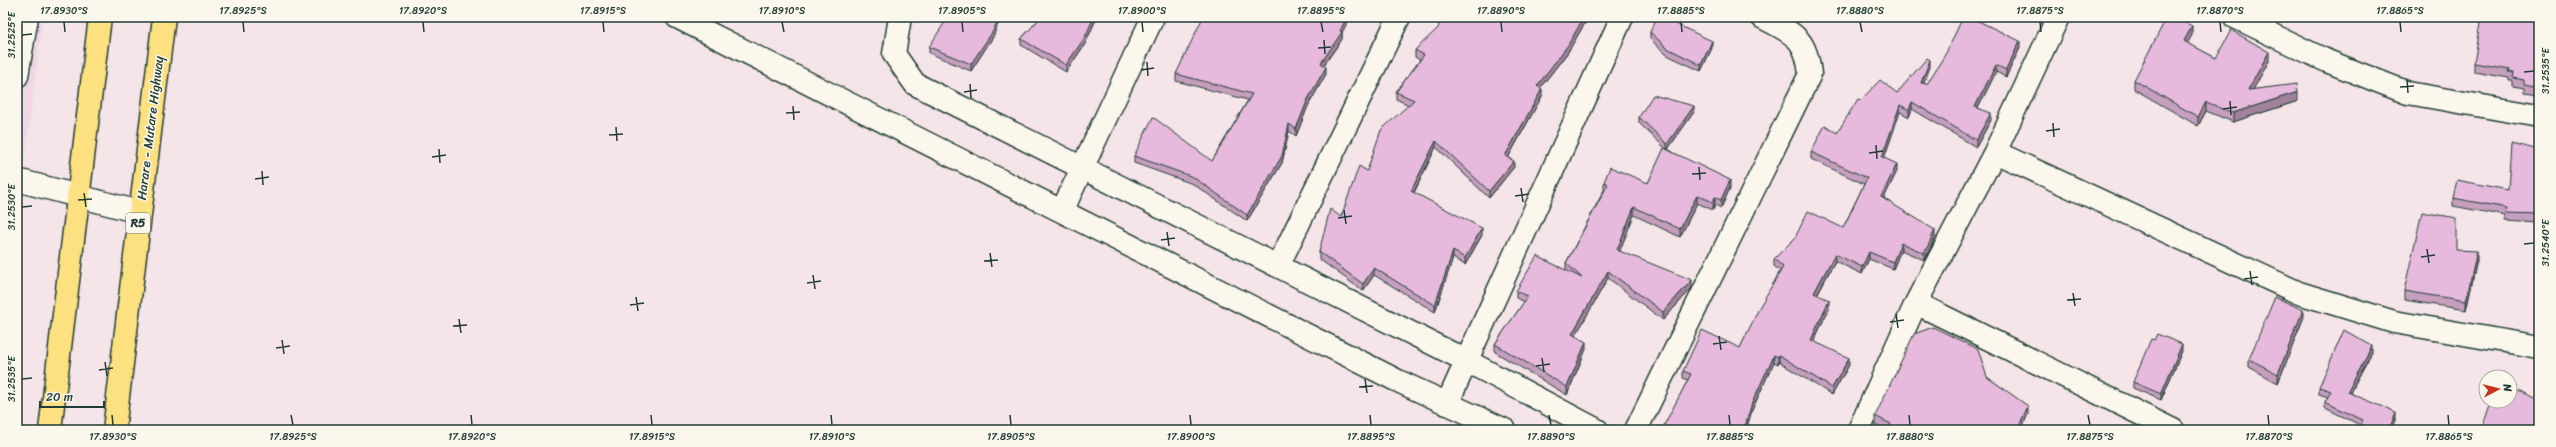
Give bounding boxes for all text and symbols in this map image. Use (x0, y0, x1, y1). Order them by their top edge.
text: 17.8930°S (40, 2, 88, 20)
text: 17.8925°S (219, 2, 268, 20)
text: 17.8920°S (399, 2, 448, 20)
text: 17.8915°S (580, 2, 627, 20)
text: 17.8910°S (759, 2, 806, 20)
text: 17.8905°S (938, 2, 987, 20)
text: 17.8900°S (1118, 2, 1167, 20)
text: 17.8895°S (1297, 2, 1346, 20)
text: 17.8890°S (1477, 2, 1526, 20)
text: 17.8885°S (1657, 2, 1706, 20)
text: 17.8880°S (1836, 2, 1885, 20)
text: 17.8875°S (2016, 2, 2064, 20)
text: 17.8870°S (2196, 2, 2245, 20)
text: 17.8865°S (2376, 2, 2424, 20)
text: 31.2525°E (3, 10, 21, 58)
text: 31.2535°E (2537, 47, 2555, 94)
street label: Harare - Mutare Highway (130, 54, 170, 201)
text: 31.2530°E (3, 182, 21, 230)
road number: R5 (126, 213, 150, 233)
text: 31.2540°E (2537, 218, 2555, 267)
text: 31.2535°E (3, 355, 21, 402)
north arrow (2478, 369, 2518, 409)
text: N (2497, 382, 2517, 393)
scale bar (40, 383, 104, 409)
text: 20 m (46, 386, 73, 408)
text: 17.8930°S (89, 428, 137, 446)
text: 17.8925°S (269, 428, 318, 446)
text: 17.8920°S (448, 428, 497, 446)
text: 17.8915°S (629, 428, 676, 446)
text: 17.8910°S (809, 428, 856, 446)
text: 17.8905°S (987, 428, 1036, 446)
text: 17.8900°S (1167, 428, 1216, 446)
text: 17.8895°S (1347, 428, 1396, 446)
text: 17.8890°S (1527, 428, 1576, 446)
text: 17.8885°S (1706, 428, 1755, 446)
text: 17.8880°S (1886, 428, 1935, 446)
text: 17.8875°S (2066, 428, 2114, 446)
text: 17.8870°S (2245, 428, 2294, 446)
text: 17.8865°S (2425, 428, 2473, 446)

